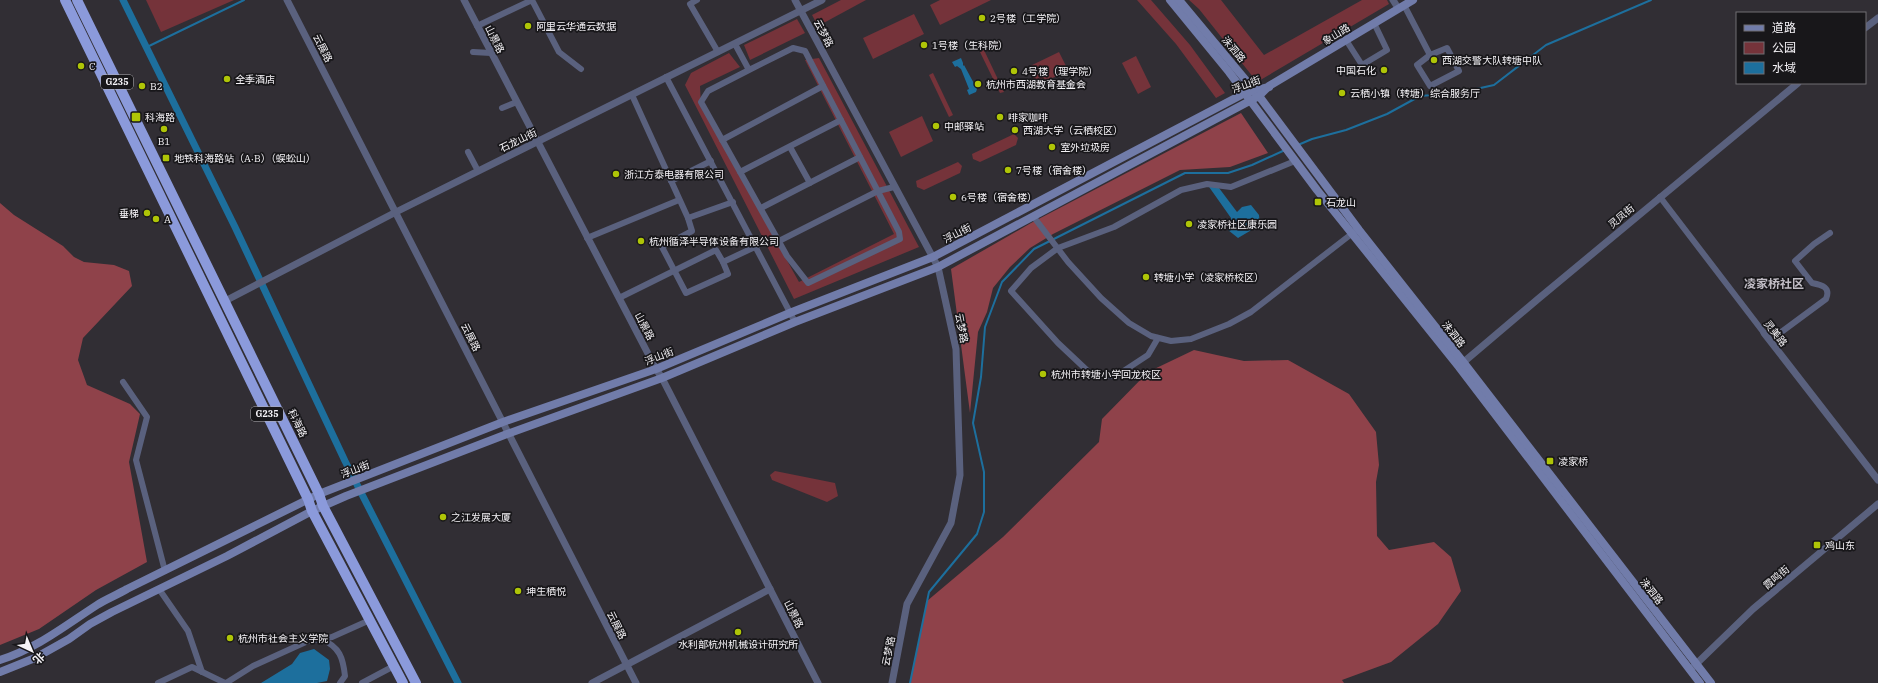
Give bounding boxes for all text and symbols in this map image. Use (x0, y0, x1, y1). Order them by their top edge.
place label: 2号楼（工学院） (990, 12, 1066, 25)
legend (1736, 12, 1866, 84)
marker: 2号楼（工学院） (977, 13, 987, 23)
street label: 云梦路 (811, 17, 836, 50)
place label: 阿里云华通云数据 (536, 20, 616, 33)
text: 道路 (1772, 20, 1796, 35)
marker: 阿里云华通云数据 (523, 21, 533, 31)
street label: 象山路 (1320, 21, 1352, 48)
street label: 山景路 (482, 23, 507, 56)
street label: 云展路 (310, 32, 335, 65)
street label: 洙泗路 (1219, 34, 1248, 65)
place label: 1号楼（生科院） (932, 39, 1008, 52)
marker: 1号楼（生科院） (919, 40, 929, 50)
text: 公园 (1772, 40, 1796, 55)
place label: 西湖交警大队转塘中队 (1442, 54, 1542, 67)
marker: 西湖交警大队转塘中队 (1429, 55, 1439, 65)
place label: C (89, 60, 96, 73)
text: 水域 (1772, 60, 1796, 75)
marker: C (76, 61, 86, 71)
place label: 中国石化 (1336, 64, 1376, 77)
place label: 4号楼（理学院） (1022, 65, 1098, 78)
marker: 中国石化 (1379, 65, 1389, 75)
marker: 4号楼（理学院） (1009, 66, 1019, 76)
place label: 全季酒店 (235, 73, 275, 86)
street label: 浮山街 (1230, 73, 1262, 96)
marker: 全季酒店 (222, 74, 232, 84)
road number: G235 (101, 75, 133, 89)
place label: 杭州市西湖教育基金会 (986, 78, 1086, 91)
marker: 杭州市西湖教育基金会 (973, 79, 983, 89)
place label: B2 (150, 80, 163, 93)
marker: B2 (137, 81, 147, 91)
place label: 云栖小镇（转塘）综合服务厅 (1350, 87, 1480, 100)
marker: 云栖小镇（转塘）综合服务厅 (1337, 88, 1347, 98)
marker: 科海路 (130, 111, 142, 123)
place label: 科海路 (145, 111, 175, 124)
place label: 啡家咖啡 (1008, 111, 1048, 124)
marker: 啡家咖啡 (995, 112, 1005, 122)
place label: 中邮驿站 (944, 120, 984, 133)
marker: 中邮驿站 (931, 121, 941, 131)
marker: B1 (159, 124, 169, 134)
place label: 西湖大学（云栖校区） (1023, 124, 1123, 137)
marker: 西湖大学（云栖校区） (1010, 125, 1020, 135)
street label: 石龙山街 (497, 126, 539, 155)
place label: B1 (158, 135, 170, 148)
place label: 室外垃圾房 (1060, 141, 1110, 154)
marker: 室外垃圾房 (1047, 142, 1057, 152)
place label: 地铁科海路站（A·B）（蜈蚣山） (174, 152, 316, 165)
marker: 地铁科海路站（A·B）（蜈蚣山） (161, 153, 171, 163)
place label: 7号楼（宿舍楼） (1016, 164, 1092, 177)
marker: 7号楼（宿舍楼） (1003, 165, 1013, 175)
place label: 浙江方泰电器有限公司 (624, 168, 724, 181)
marker: 浙江方泰电器有限公司 (611, 169, 621, 179)
place label: 6号楼（宿舍楼） (961, 191, 1037, 204)
marker: 6号楼（宿舍楼） (948, 192, 958, 202)
place label: 石龙山 (1326, 196, 1356, 209)
marker: 石龙山 (1313, 197, 1323, 207)
street label: 灵凤街 (1606, 202, 1637, 231)
place label: 垂梯 (119, 207, 139, 220)
marker: 垂梯 (142, 208, 152, 218)
place label: A (164, 213, 171, 226)
marker: A (151, 214, 161, 224)
place label: 凌家桥社区康乐园 (1197, 218, 1277, 231)
marker: 凌家桥社区康乐园 (1184, 219, 1194, 229)
street label: 浮山街 (941, 221, 974, 246)
place label: 杭州循泽半导体设备有限公司 (649, 235, 779, 248)
marker: 杭州循泽半导体设备有限公司 (636, 236, 646, 246)
place label: 转塘小学（凌家桥校区） (1154, 271, 1264, 284)
marker: 转塘小学（凌家桥校区） (1141, 272, 1151, 282)
district label: 凌家桥社区 (1744, 276, 1804, 291)
street label: 山景路 (632, 310, 657, 343)
street label: 云梦路 (952, 312, 971, 344)
street label: 灵美路 (1761, 317, 1790, 349)
street label: 洙泗路 (1439, 318, 1468, 350)
street label: 云展路 (458, 321, 483, 354)
street label: 浮山街 (643, 345, 676, 368)
place label: 杭州市转塘小学回龙校区 (1051, 368, 1161, 381)
marker: 杭州市转塘小学回龙校区 (1038, 369, 1048, 379)
road number: G235 (251, 407, 283, 421)
street label: 科海路 (285, 407, 310, 440)
place label: 凌家桥 (1558, 455, 1588, 468)
marker: 凌家桥 (1545, 456, 1555, 466)
street label: 浮山街 (339, 458, 372, 481)
place label: 之江发展大厦 (451, 511, 511, 524)
marker: 之江发展大厦 (438, 512, 448, 522)
place label: 鸡山东 (1825, 539, 1855, 552)
marker: 鸡山东 (1812, 540, 1822, 550)
street label: 霞鸣街 (1761, 563, 1792, 592)
street label: 洙泗路 (1637, 575, 1666, 607)
place label: 坤生栖悦 (526, 585, 566, 598)
marker: 坤生栖悦 (513, 586, 523, 596)
street label: 山景路 (781, 598, 806, 631)
street label: 云展路 (604, 609, 629, 642)
marker: 水利部杭州机械设计研究所 (733, 627, 743, 637)
north arrow (12, 631, 52, 671)
place label: 杭州市社会主义学院 (238, 632, 328, 645)
marker: 杭州市社会主义学院 (225, 633, 235, 643)
street label: 云梦路 (879, 635, 898, 667)
place label: 水利部杭州机械设计研究所 (678, 638, 798, 651)
text: 北 (30, 649, 48, 667)

